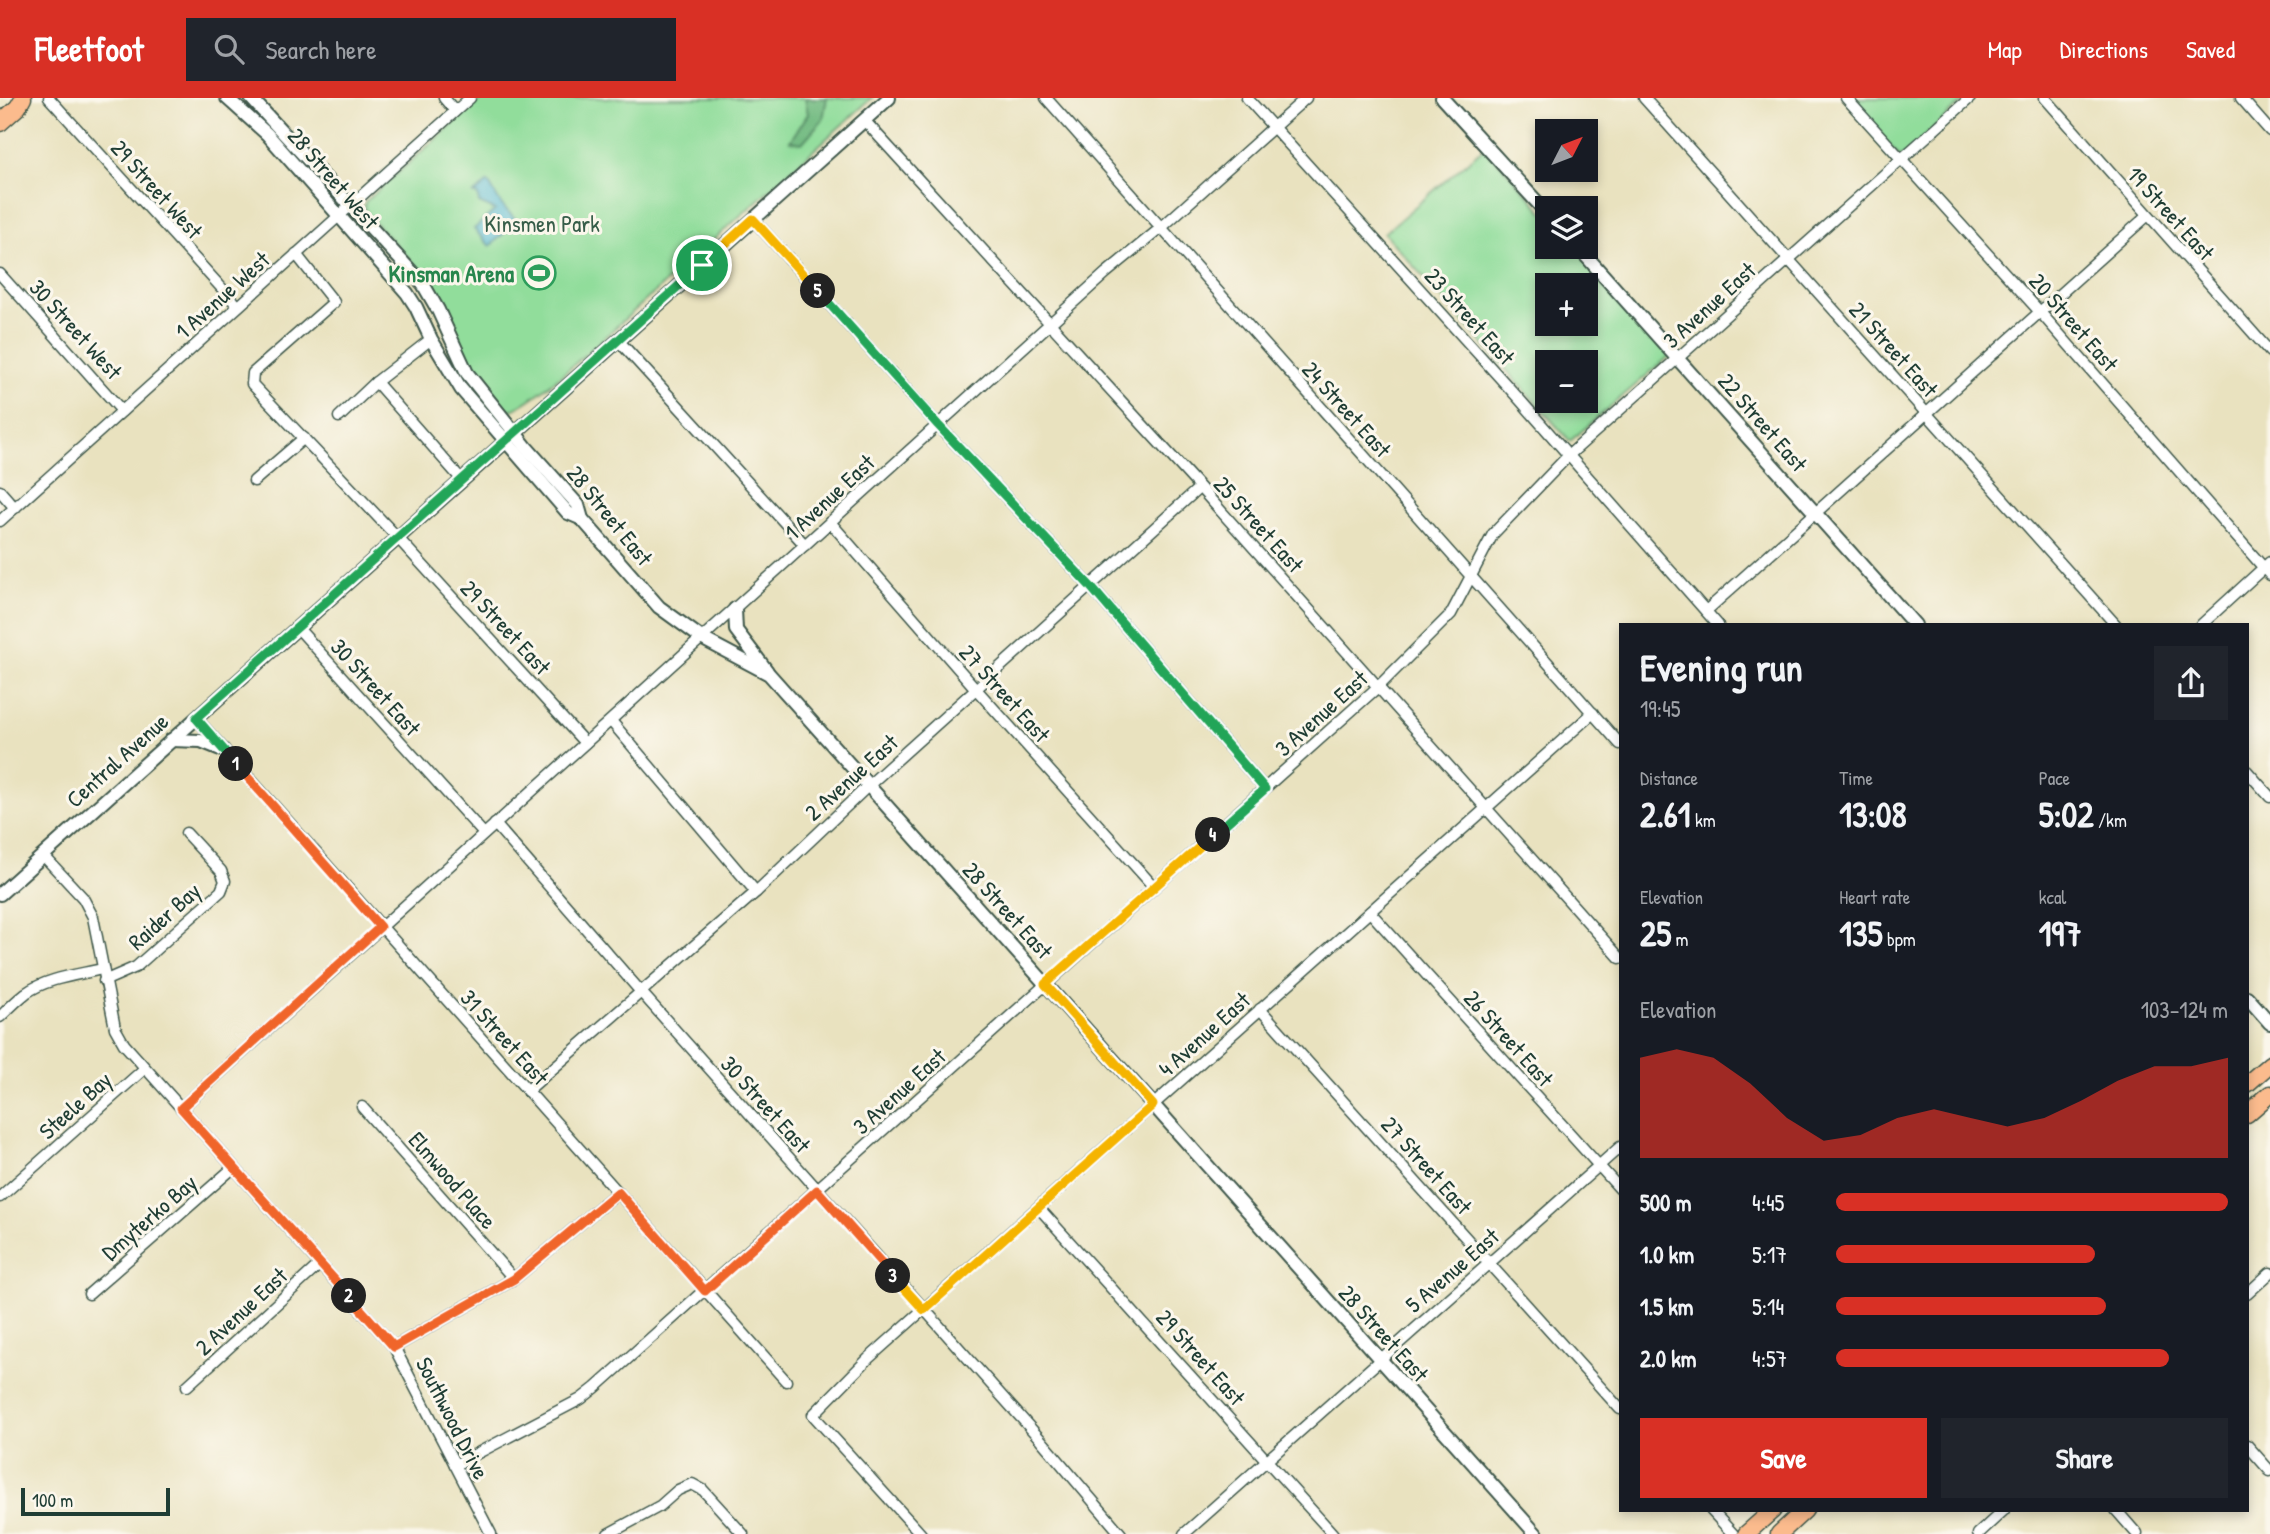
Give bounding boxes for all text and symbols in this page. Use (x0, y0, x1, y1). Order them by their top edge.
search box (186, 18, 676, 81)
text: Fleetfoot (35, 27, 144, 71)
icon: search (210, 30, 248, 68)
text: Search here (266, 32, 377, 67)
text: Map (1988, 33, 2022, 65)
text: Directions (2060, 33, 2148, 65)
text: Saved (2186, 33, 2235, 65)
north arrow (1535, 119, 1598, 182)
map controls (1535, 119, 1598, 413)
street label: 28 Street West (281, 121, 387, 236)
street label: 29 Street West (104, 133, 211, 246)
street label: 19 Street East (2120, 159, 2222, 268)
button: layers (1535, 196, 1598, 259)
park label: Kinsmen Park (484, 208, 600, 239)
pin (672, 235, 732, 295)
street label: 1 Avenue West (168, 243, 277, 346)
icon: arrive (683, 246, 721, 284)
sports icon: Kinsman Arena (520, 254, 558, 292)
street label: 3 Avenue East (1656, 254, 1763, 355)
place label: Kinsman Arena (389, 258, 514, 289)
street label: 23 Street East (1418, 261, 1523, 372)
street label: 20 Street East (2023, 266, 2126, 379)
street label: 30 Street West (23, 272, 130, 387)
button: + (1535, 273, 1598, 336)
pin: 5 (800, 274, 836, 308)
text: 5 (813, 277, 822, 303)
street label: 21 Street East (1843, 294, 1946, 404)
button: − (1535, 350, 1598, 413)
street label: 24 Street East (1296, 354, 1399, 465)
street label: 22 Street East (1711, 366, 1815, 479)
street label: 1 Avenue East (777, 446, 882, 547)
street label: 28 Street East (560, 458, 661, 573)
street label: 25 Street East (1207, 469, 1312, 580)
street label: 29 Street East (454, 573, 559, 682)
street label: 30 Street East (324, 632, 429, 743)
street label: 27 Street East (953, 637, 1058, 750)
text: Evening run (1640, 641, 1803, 693)
button: share (2154, 646, 2228, 720)
street label: 3 Avenue East (1268, 662, 1375, 763)
text: 19:45 (1640, 693, 1680, 724)
street label: Central Avenue (59, 706, 175, 814)
street label: 2 Avenue East (798, 726, 905, 827)
pin: 1 (218, 746, 254, 782)
text: 1 (232, 750, 239, 776)
text: Distance (1640, 765, 1698, 791)
text: Time (1839, 765, 1873, 791)
text: Pace (2039, 765, 2070, 791)
text: 2.61 (1640, 791, 1691, 838)
text: 13:08 (1839, 791, 1907, 838)
text: 5:02 (2039, 791, 2094, 838)
text: km (1691, 807, 1716, 833)
text: /km (2094, 807, 2127, 833)
pin: 4 (1196, 818, 1230, 852)
text: 4 (1209, 821, 1216, 847)
street label: 28 Street East (956, 855, 1061, 966)
street label: Raider Bay (121, 875, 207, 957)
text: Elevation (1640, 884, 1703, 910)
text: Heart rate (1839, 884, 1910, 910)
text: kcal (2039, 884, 2066, 910)
text: 25 (1640, 910, 1671, 957)
text: 135 (1839, 910, 1883, 957)
text: 197 (2039, 910, 2082, 957)
text: m (1671, 926, 1688, 952)
text: bpm (1883, 926, 1916, 952)
street label: 31 Street East (454, 983, 557, 1092)
street label: 26 Street East (1457, 983, 1561, 1094)
street label: 4 Avenue East (1151, 984, 1257, 1083)
text: Elevation (1640, 994, 1716, 1025)
text: 103–124 m (2141, 994, 2228, 1025)
street label: 3 Avenue East (846, 1040, 953, 1141)
street label: 30 Street East (714, 1049, 819, 1160)
street label: Steele Bay (32, 1064, 118, 1146)
street label: 27 Street East (1375, 1109, 1480, 1222)
street label: Elmwood Place (402, 1125, 504, 1235)
street label: Dmyterko Bay (95, 1167, 203, 1267)
text: 500 m (1640, 1187, 1691, 1218)
text: 4:45 (1752, 1187, 1784, 1218)
street label: 5 Avenue East (1399, 1220, 1506, 1319)
text: 1.0 km (1640, 1239, 1694, 1270)
text: 5:17 (1752, 1239, 1787, 1270)
pin: 3 (876, 1258, 910, 1294)
street label: 2 Avenue East (188, 1259, 295, 1362)
text: 3 (888, 1262, 897, 1288)
pin: 2 (332, 1278, 366, 1314)
street label: 28 Street East (1332, 1278, 1437, 1389)
text: 2 (344, 1282, 353, 1308)
text: 1.5 km (1640, 1291, 1693, 1322)
text: 5:14 (1752, 1291, 1784, 1322)
street label: 29 Street East (1150, 1302, 1253, 1412)
text: 2.0 km (1640, 1343, 1696, 1374)
text: 4:57 (1752, 1343, 1787, 1374)
street label: Southwood Drive (409, 1352, 497, 1484)
button: Save (1640, 1418, 1927, 1498)
button: Share (1941, 1418, 2228, 1498)
scale bar (21, 1485, 170, 1517)
text: 100 m (32, 1487, 73, 1513)

